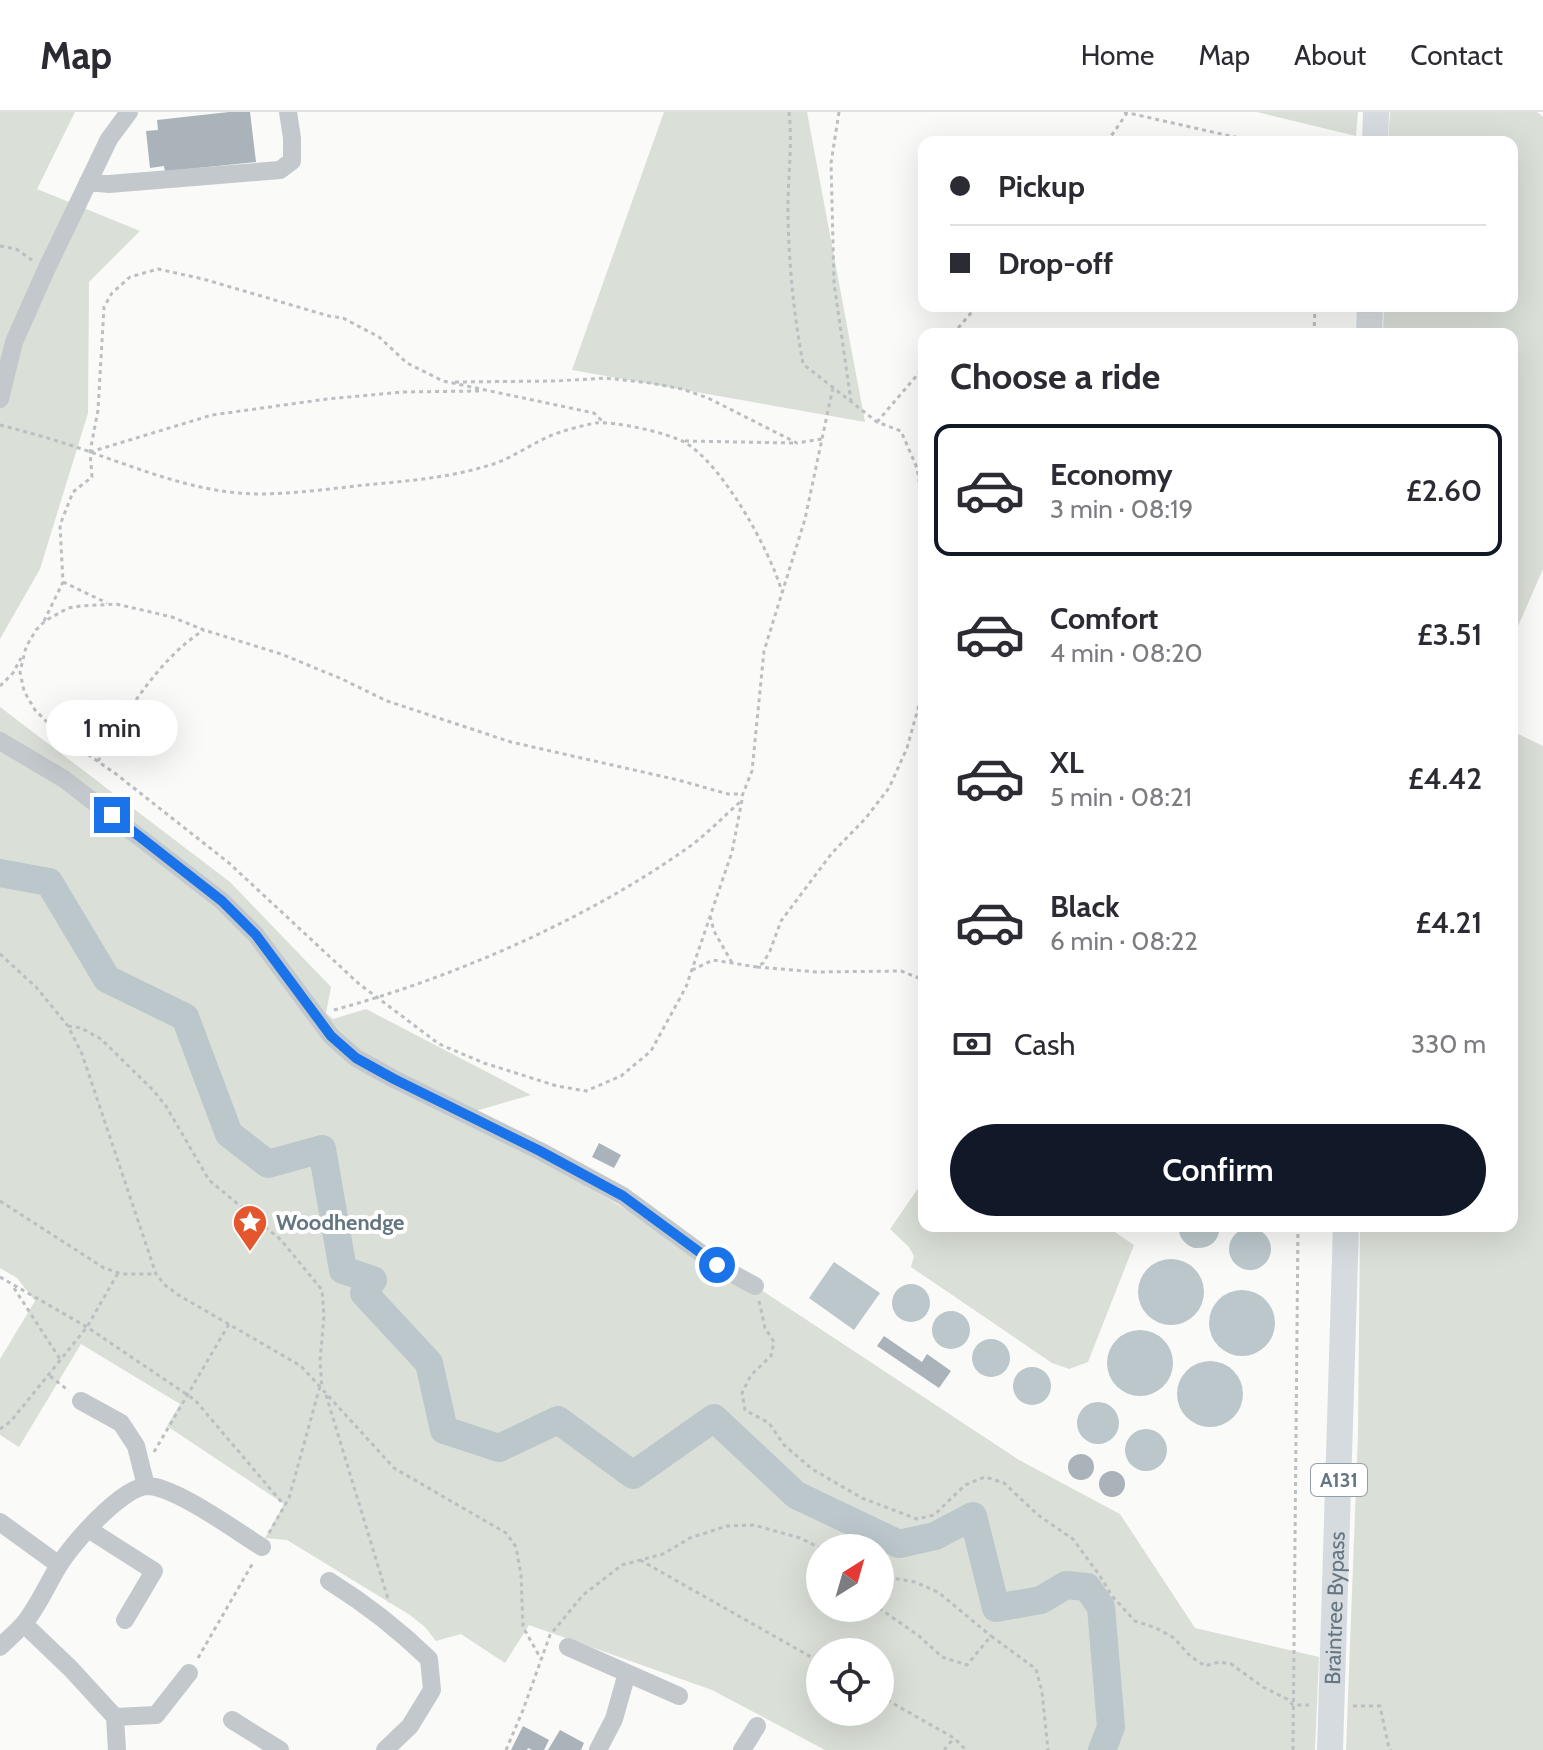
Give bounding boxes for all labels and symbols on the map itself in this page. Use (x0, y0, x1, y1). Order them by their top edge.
callout: 1 min (46, 699, 178, 755)
route end (94, 797, 130, 833)
place icon: Woodhendge (231, 1203, 269, 1253)
place label: Woodhendge (276, 1209, 404, 1236)
route start (699, 1247, 735, 1283)
road number: A131 (1311, 1464, 1367, 1496)
street label: Braintree Bypass (1318, 1531, 1350, 1685)
north arrow (806, 1534, 894, 1622)

